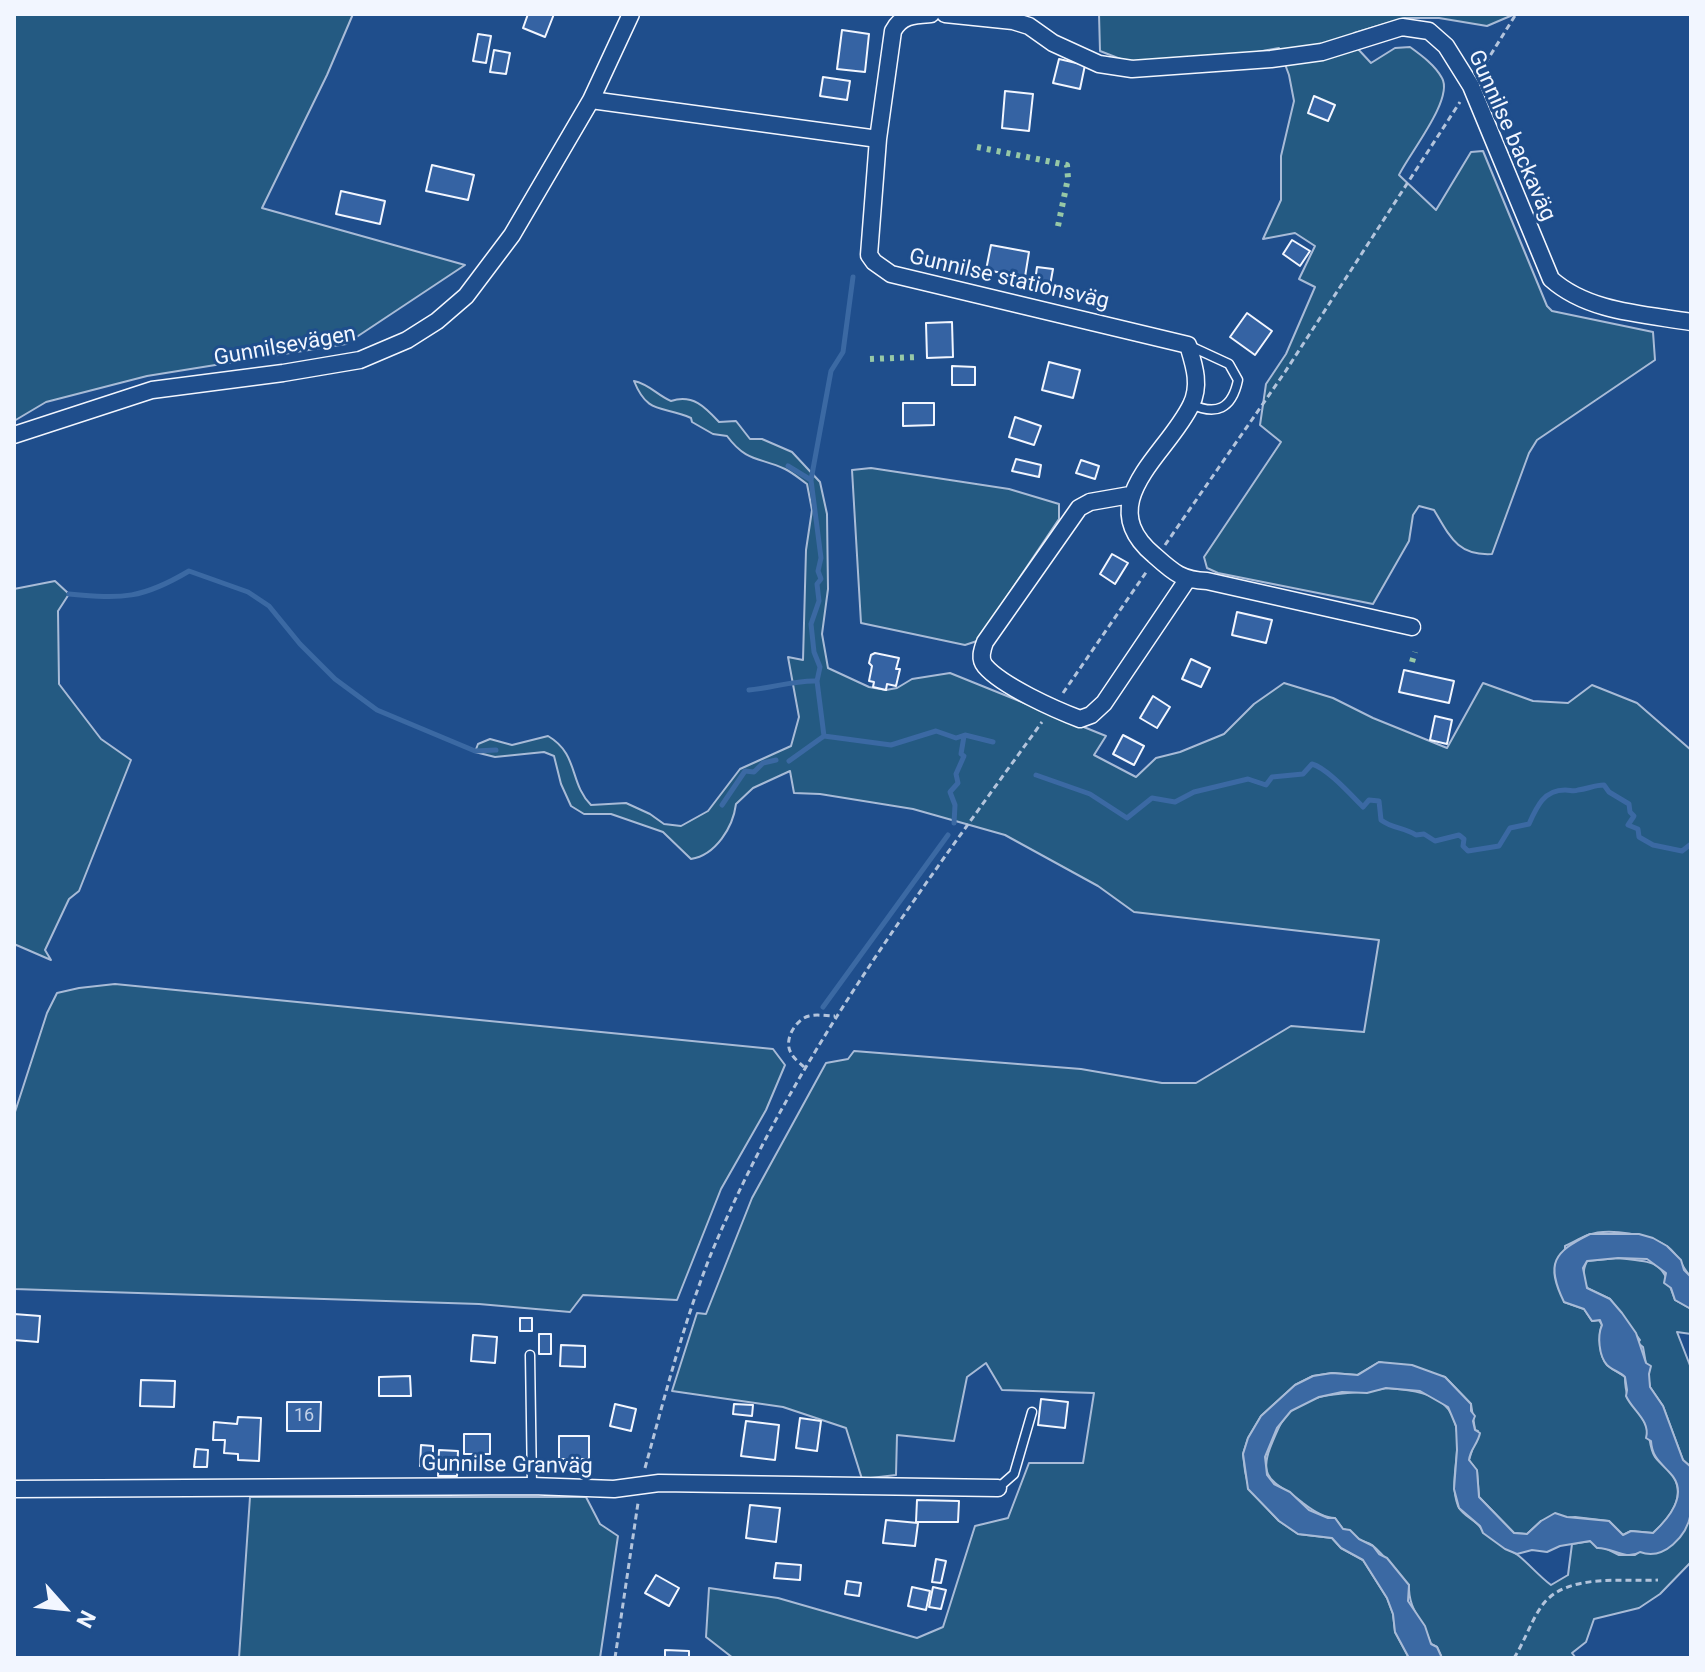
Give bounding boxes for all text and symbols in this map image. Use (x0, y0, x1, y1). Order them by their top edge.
street label: Gunnilse backaväg (1461, 46, 1561, 226)
street label: Gunnilse stationsväg (906, 244, 1112, 316)
street label: Gunnilsevägen (212, 322, 358, 372)
house number: 16 (294, 1405, 314, 1427)
street label: Gunnilse Granväg (421, 1451, 593, 1481)
north arrow (24, 1568, 104, 1648)
text: N (71, 1607, 100, 1632)

